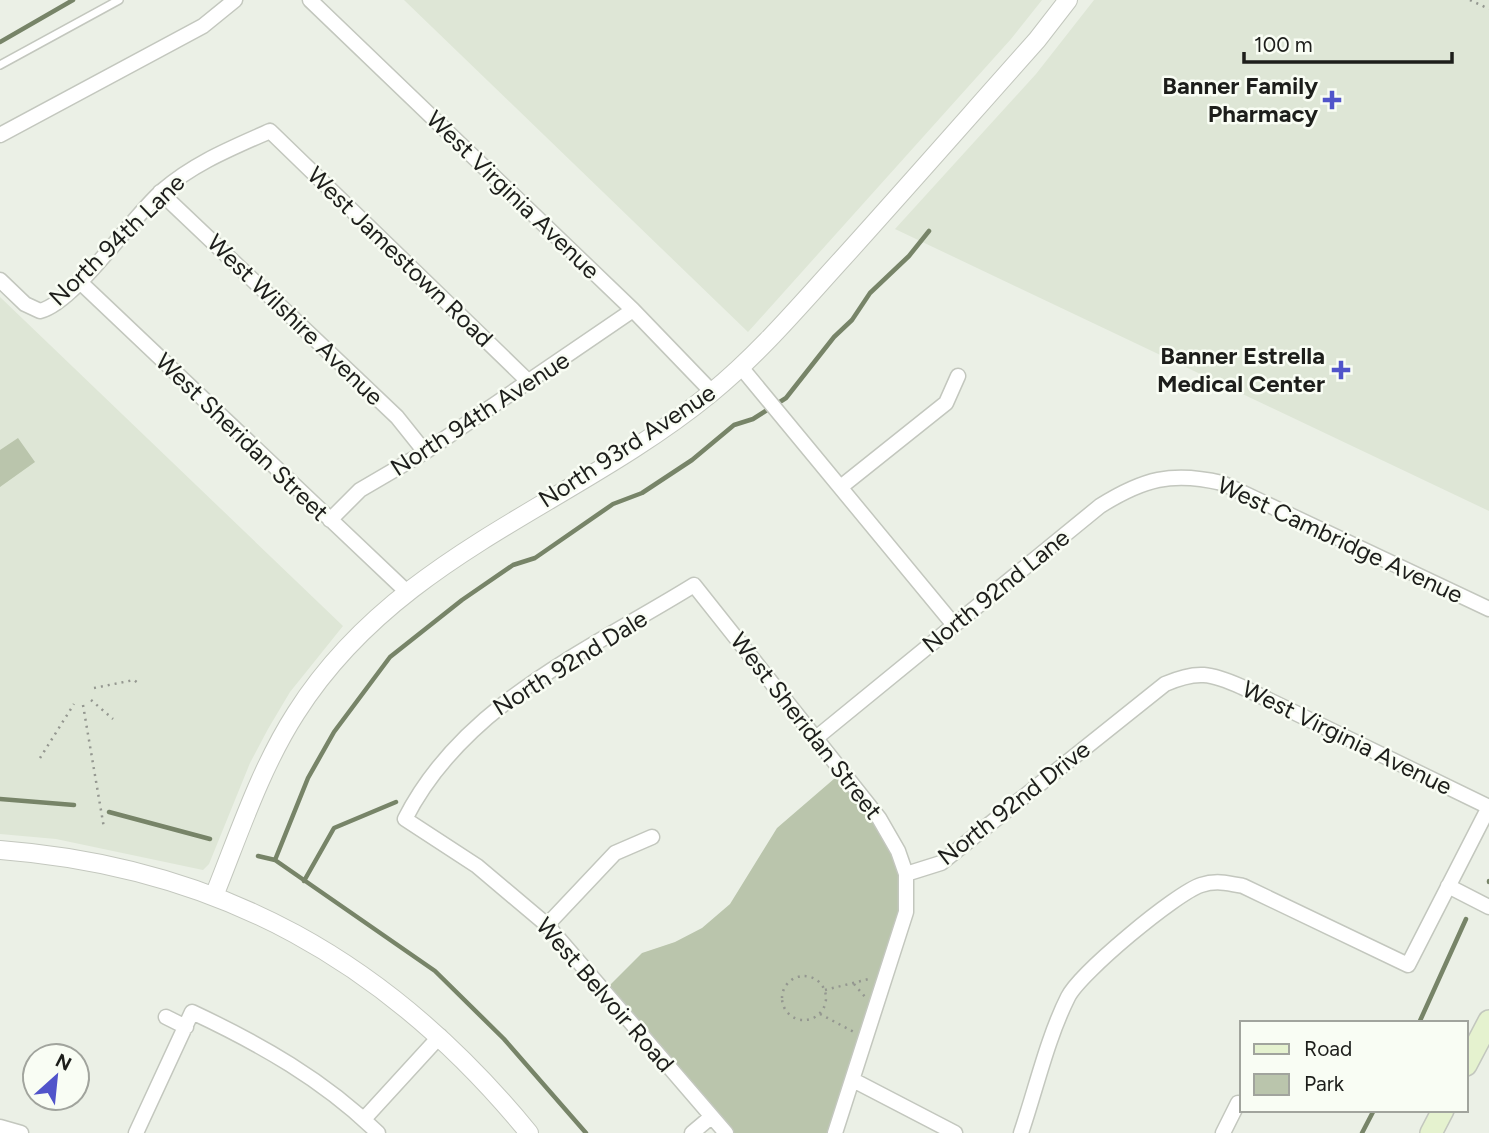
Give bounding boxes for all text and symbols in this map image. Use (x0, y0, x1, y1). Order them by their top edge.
scale bar (1244, 21, 1452, 65)
text: 100 m (1254, 32, 1313, 57)
place label: Banner Family Pharmacy (1162, 71, 1318, 128)
marker: Banner Family Pharmacy (1324, 92, 1340, 108)
street label: West Virginia Avenue (421, 104, 606, 285)
street label: West Jamestown Road (302, 161, 499, 353)
street label: North 94th Lane (43, 168, 190, 312)
street label: West Wilshire Avenue (201, 228, 389, 411)
place label: Banner Estrella Medical Center (1157, 341, 1325, 398)
street label: North 94th Avenue (385, 345, 574, 482)
street label: West Sheridan Street (150, 347, 335, 527)
marker: Banner Estrella Medical Center (1331, 360, 1351, 380)
street label: North 93rd Avenue (533, 378, 721, 514)
street label: West Cambridge Avenue (1213, 470, 1468, 609)
street label: North 92nd Lane (916, 523, 1075, 659)
street label: North 92nd Dale (487, 604, 652, 722)
street label: West Sheridan Street (724, 627, 888, 825)
street label: West Virginia Avenue (1238, 674, 1457, 801)
street label: North 92nd Drive (932, 734, 1095, 871)
street label: West Belvoir Road (530, 911, 680, 1078)
legend (1240, 1021, 1468, 1112)
text: Road (1304, 1036, 1352, 1061)
north arrow (21, 1042, 91, 1112)
text: N (52, 1049, 75, 1076)
text: Park (1304, 1071, 1345, 1096)

